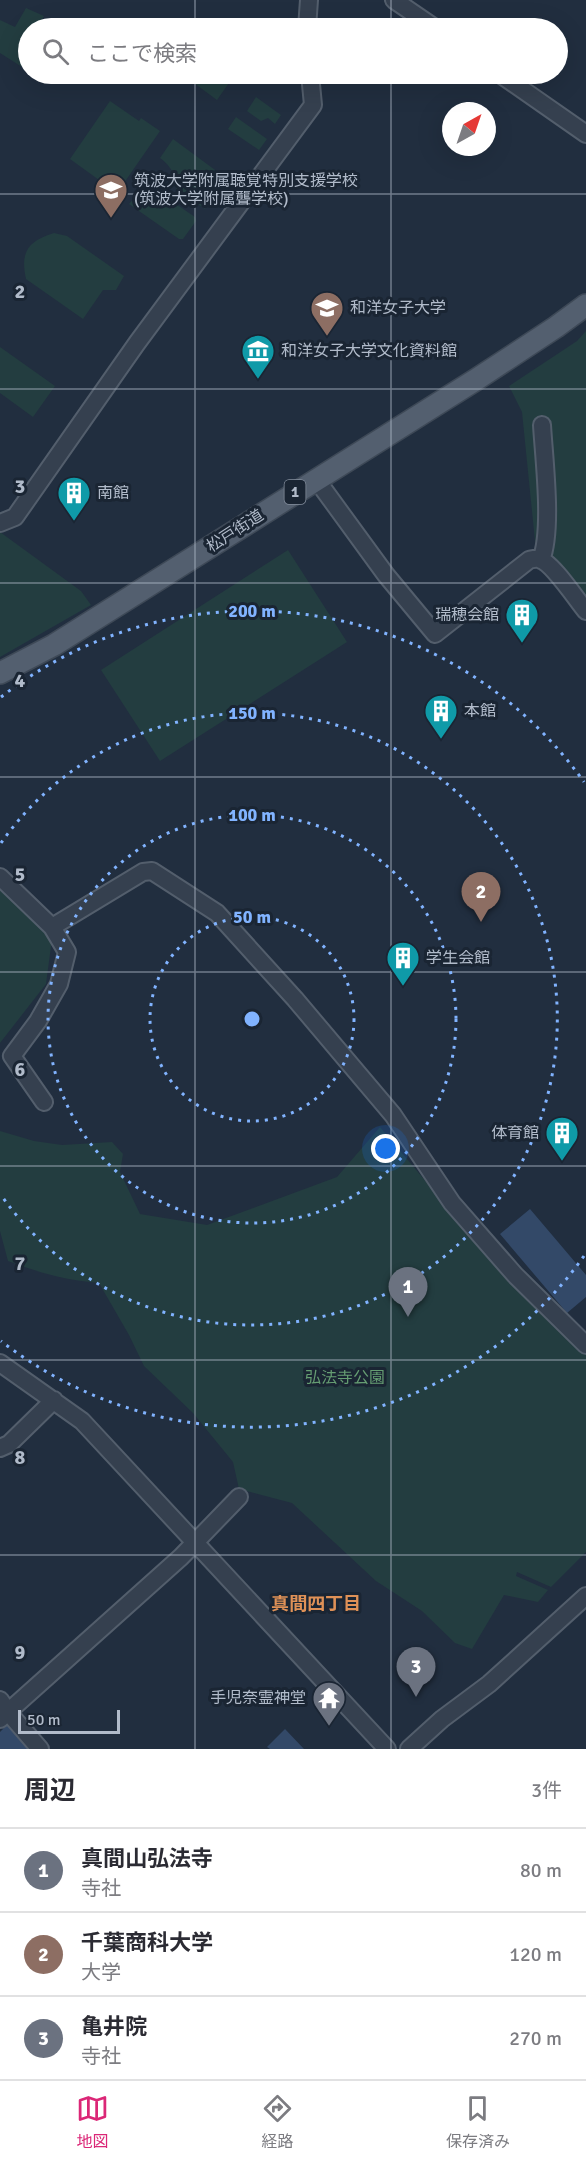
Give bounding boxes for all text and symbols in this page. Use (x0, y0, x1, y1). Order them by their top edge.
search box (18, 18, 568, 84)
icon: search (39, 35, 72, 68)
text: ここで検索 (87, 40, 197, 67)
north arrow (442, 102, 496, 156)
place label: 筑波大学附属聴覚特別支援学校 (筑波大学附属聾学校) (134, 171, 358, 209)
school or university icon: 筑波大学附属聴覚特別支援学校 (筑波大学附属聾学校) (93, 172, 129, 219)
text: 2 (15, 279, 25, 304)
school or university icon: 和洋女子大学 (309, 290, 345, 337)
place label: 和洋女子大学 (350, 298, 446, 318)
museum icon: 和洋女子大学文化資料館 (240, 333, 276, 380)
place label: 和洋女子大学文化資料館 (281, 341, 457, 361)
text: 3 (15, 474, 25, 499)
building icon: 南館 (56, 475, 92, 522)
road number: 1 (284, 480, 306, 504)
place label: 南館 (97, 483, 129, 503)
street label: 松戸街道 (203, 505, 267, 557)
building icon: 瑞穂会館 (504, 597, 540, 644)
text: 200 m (228, 600, 276, 622)
place label: 瑞穂会館 (435, 605, 499, 625)
text: 4 (15, 668, 26, 693)
building icon: 本館 (423, 693, 459, 740)
place label: 本館 (464, 701, 496, 721)
text: 150 m (228, 702, 276, 724)
text: 100 m (228, 804, 276, 826)
text: 5 (15, 862, 25, 887)
pin: 2 (462, 872, 500, 922)
text: 50 m (233, 906, 271, 928)
building icon: 学生会館 (385, 940, 421, 987)
place label: 学生会館 (426, 948, 490, 968)
centre of rings (242, 1009, 262, 1029)
text: 6 (15, 1057, 26, 1082)
building icon: 体育館 (544, 1115, 580, 1162)
place label: 体育館 (491, 1123, 539, 1143)
your location (371, 1134, 400, 1163)
text: 7 (15, 1251, 26, 1276)
pin: 1 (388, 1268, 428, 1317)
park label: 弘法寺公園 (305, 1368, 385, 1388)
text: 8 (15, 1445, 26, 1470)
district label: 真間四丁目 (271, 1593, 361, 1615)
text: 9 (15, 1640, 26, 1665)
pin: 3 (396, 1648, 436, 1697)
temple icon: 手児奈霊神堂 (311, 1680, 347, 1727)
place label: 手児奈霊神堂 (210, 1688, 306, 1708)
scale bar (18, 1707, 120, 1734)
text: 50 m (27, 1710, 61, 1730)
text: 周辺 (24, 1775, 76, 1807)
text: 3件 (531, 1778, 562, 1803)
text: 真間山弘法寺 (81, 1845, 213, 1872)
text: 1 (38, 1858, 49, 1883)
text: 80 m (520, 1858, 562, 1883)
text: 寺社 (81, 1876, 121, 1901)
text: 千葉商科大学 (81, 1929, 213, 1956)
text: 2 (38, 1942, 49, 1967)
text: 120 m (509, 1942, 562, 1967)
text: 大学 (81, 1960, 121, 1985)
text: 亀井院 (81, 2013, 147, 2040)
text: 3 (38, 2026, 49, 2051)
text: 270 m (509, 2026, 562, 2051)
text: 寺社 (81, 2044, 121, 2069)
tab: 地図 (76, 2092, 109, 2152)
tab: 経路 (261, 2092, 294, 2152)
tab: 保存済み (446, 2092, 510, 2152)

